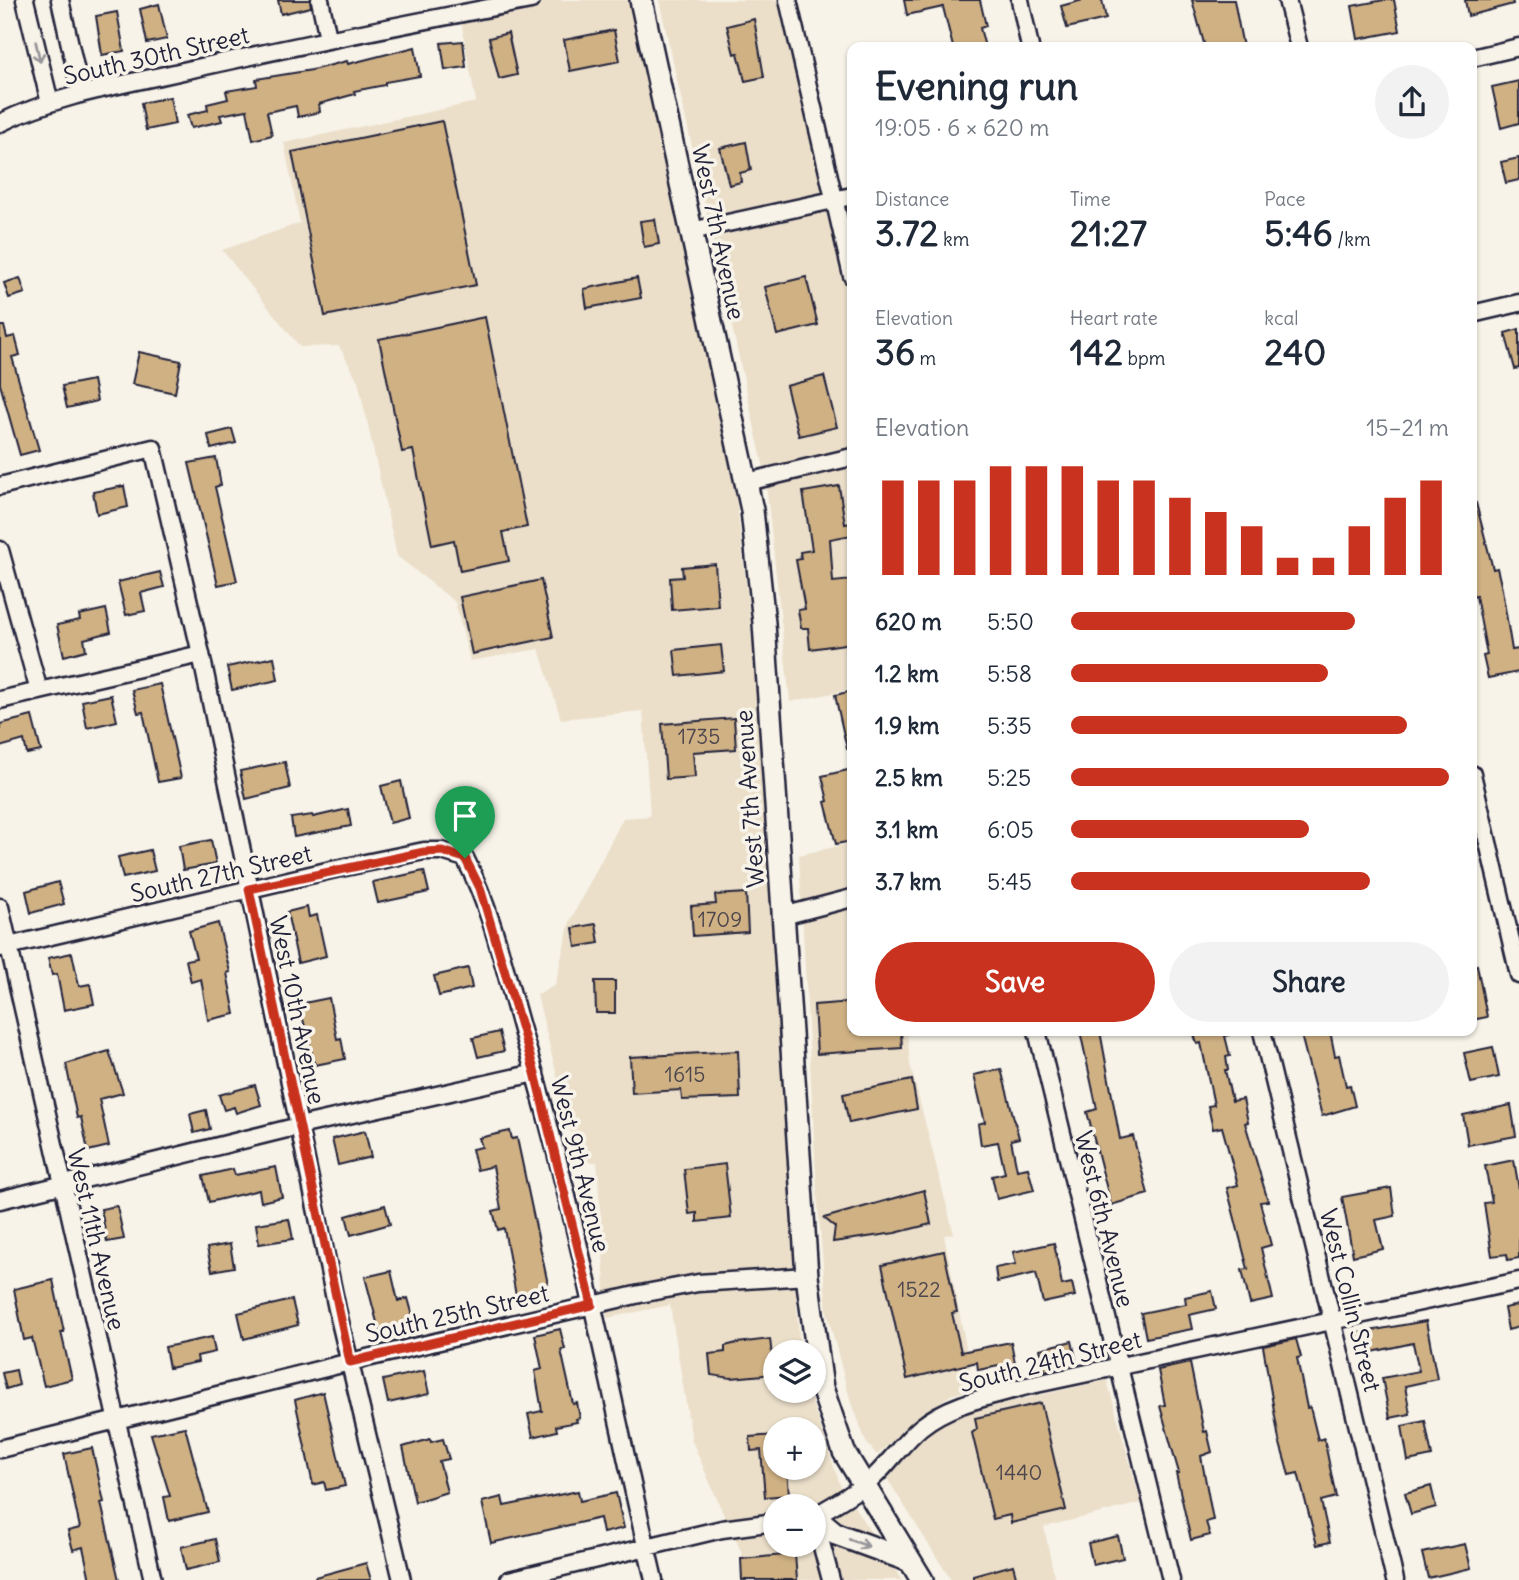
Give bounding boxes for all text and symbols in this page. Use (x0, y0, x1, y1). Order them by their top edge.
street label: South 30th Street (60, 19, 252, 91)
one-way arrow (31, 40, 45, 63)
text: Evening run (875, 63, 1078, 110)
button: share (1375, 65, 1449, 139)
text: 19:05 · 6 × 620 m (875, 113, 1049, 142)
street label: West 7th Avenue (686, 142, 752, 322)
text: Distance (875, 187, 949, 211)
text: Time (1070, 187, 1111, 211)
text: Pace (1264, 187, 1306, 211)
text: 3.72 (875, 211, 938, 255)
text: 21:27 (1070, 211, 1147, 255)
text: 5:46 (1264, 211, 1333, 255)
text: km (938, 227, 969, 251)
text: /km (1333, 227, 1371, 251)
text: Elevation (875, 306, 953, 330)
text: Heart rate (1070, 306, 1158, 330)
text: kcal (1264, 306, 1299, 330)
text: 36 (875, 330, 915, 374)
text: 142 (1070, 330, 1123, 374)
text: 240 (1264, 330, 1326, 374)
text: m (915, 346, 936, 370)
text: bpm (1123, 346, 1165, 370)
text: Elevation (875, 413, 969, 442)
text: 15–21 m (1366, 413, 1449, 442)
text: 620 m (875, 607, 942, 636)
text: 5:50 (987, 607, 1034, 636)
text: 1.2 km (875, 659, 939, 688)
text: 5:58 (987, 659, 1032, 688)
street label: West 7th Avenue (728, 709, 770, 889)
text: 1.9 km (875, 711, 940, 740)
text: 5:35 (987, 711, 1032, 740)
house number: 1735 (678, 723, 720, 750)
text: 2.5 km (875, 763, 943, 792)
text: 5:25 (987, 763, 1031, 792)
pin (435, 786, 495, 858)
icon: arrive (446, 797, 484, 835)
text: 3.1 km (875, 815, 938, 844)
text: 6:05 (987, 815, 1034, 844)
street label: South 27th Street (127, 838, 315, 908)
text: 3.7 km (875, 867, 941, 896)
text: 5:45 (987, 867, 1032, 896)
house number: 1709 (698, 906, 742, 933)
street label: West 10th Avenue (263, 913, 333, 1107)
button: Save (875, 942, 1155, 1022)
button: Share (1169, 942, 1449, 1022)
house number: 1615 (665, 1061, 705, 1088)
street label: West 9th Avenue (545, 1073, 617, 1255)
street label: West 6th Avenue (1069, 1128, 1141, 1310)
street label: West 11th Avenue (61, 1145, 133, 1333)
street label: West Collin Street (1314, 1205, 1388, 1395)
house number: 1522 (897, 1276, 941, 1303)
street label: South 25th Street (362, 1277, 552, 1349)
street label: South 24th Street (956, 1324, 1144, 1398)
map controls (763, 1340, 826, 1557)
button: layers (763, 1340, 826, 1403)
button: + (763, 1417, 826, 1480)
house number: 1440 (996, 1459, 1042, 1486)
button: − (763, 1494, 826, 1557)
one-way arrow (848, 1538, 870, 1550)

